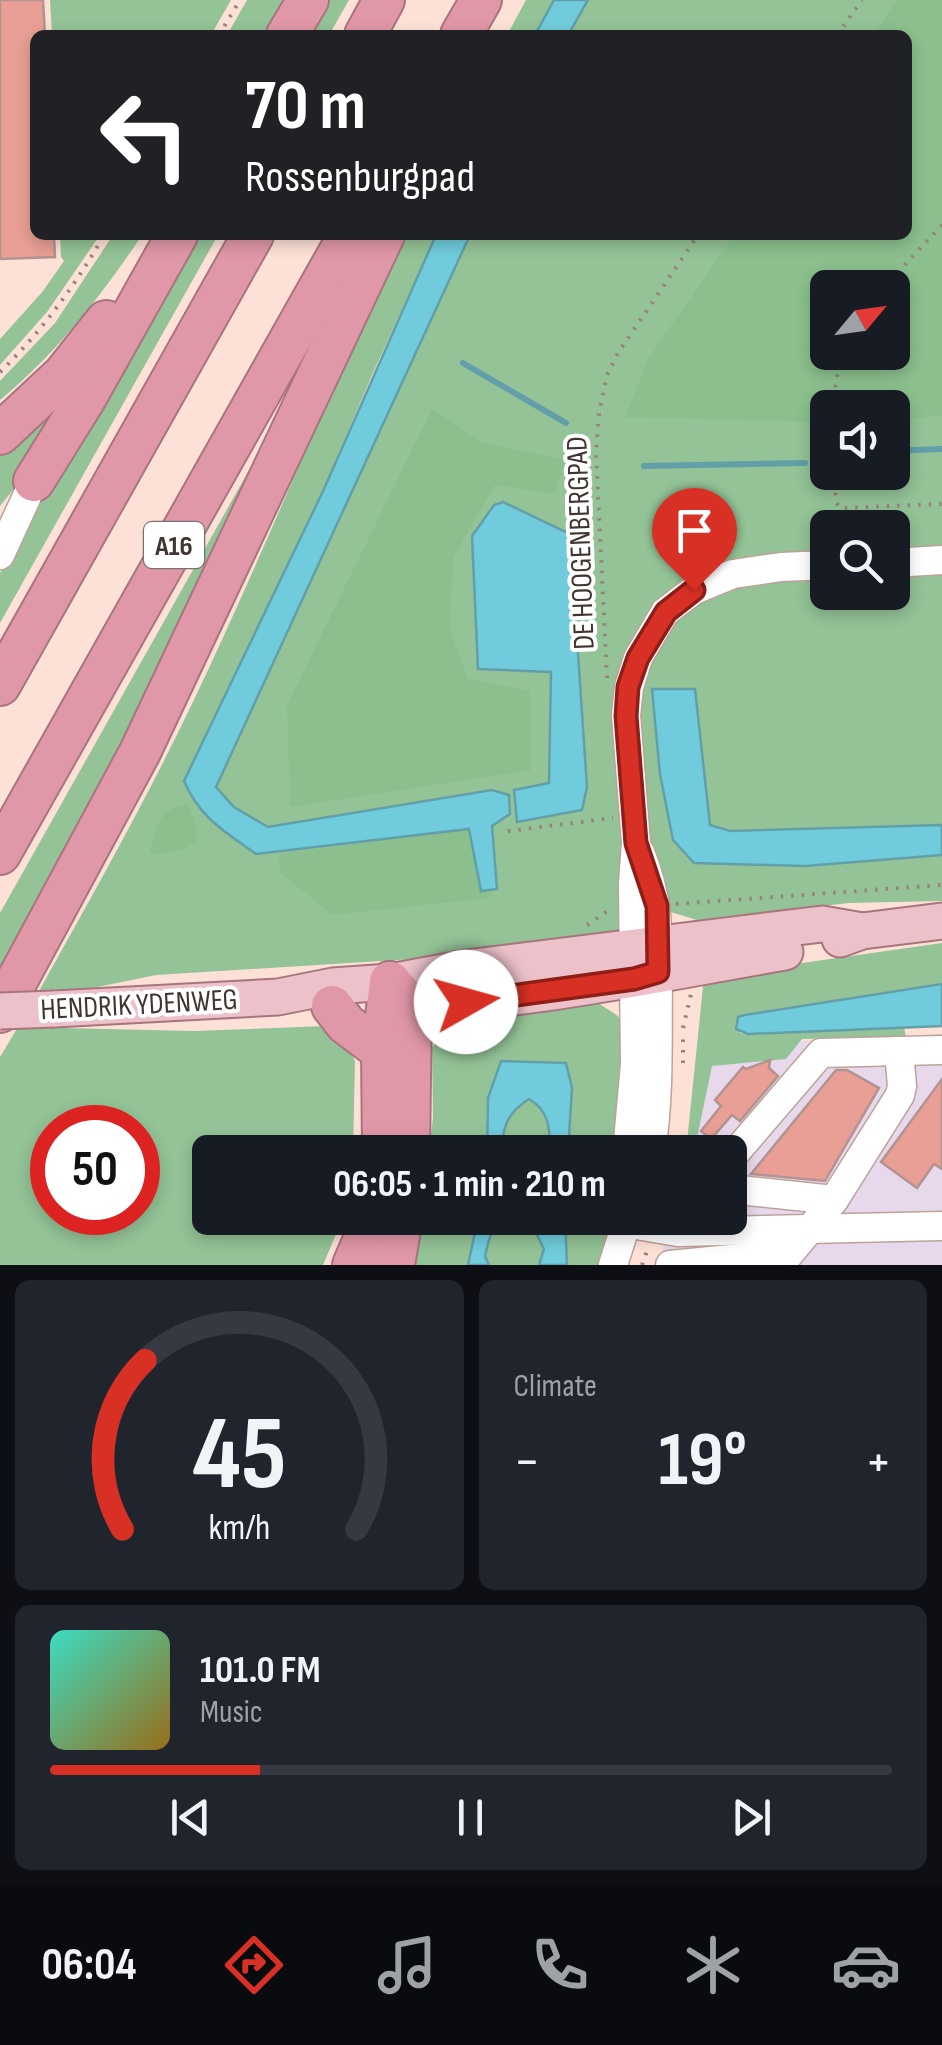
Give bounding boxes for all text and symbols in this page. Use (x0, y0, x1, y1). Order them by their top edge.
text: 70 m (245, 65, 366, 149)
icon: left (80, 70, 210, 200)
text: Rossenburgpad (245, 150, 475, 205)
north arrow (810, 270, 910, 370)
map controls (810, 270, 910, 610)
button: sound (810, 390, 910, 490)
street label: DE HOOGENBERGPAD (559, 436, 603, 650)
pin (652, 488, 737, 591)
icon: arrive (667, 503, 722, 558)
button: search (810, 510, 910, 610)
road number: A16 (144, 522, 204, 568)
position arrow (414, 950, 518, 1054)
street label: HENDRIK YDENWEG (40, 982, 239, 1028)
speed limit sign: 50 (30, 1105, 160, 1235)
text: 06:05 · 1 min · 210 m (333, 1162, 606, 1207)
text: Climate (514, 1367, 597, 1406)
text: 45 (192, 1393, 286, 1518)
text: 19° (659, 1416, 747, 1507)
text: − (514, 1429, 540, 1496)
text: + (865, 1429, 892, 1496)
text: km/h (208, 1507, 270, 1550)
text: 101.0 FM (200, 1648, 321, 1693)
text: Music (200, 1693, 263, 1732)
icon: previous (163, 1790, 218, 1845)
icon: pause (443, 1790, 498, 1845)
icon: next (724, 1790, 779, 1845)
icon: directions (219, 1930, 289, 2000)
icon: music (372, 1930, 442, 2000)
icon: phone (525, 1930, 595, 2000)
icon: climate (678, 1930, 748, 2000)
icon: car (831, 1930, 901, 2000)
text: 06:04 (41, 1938, 136, 1993)

